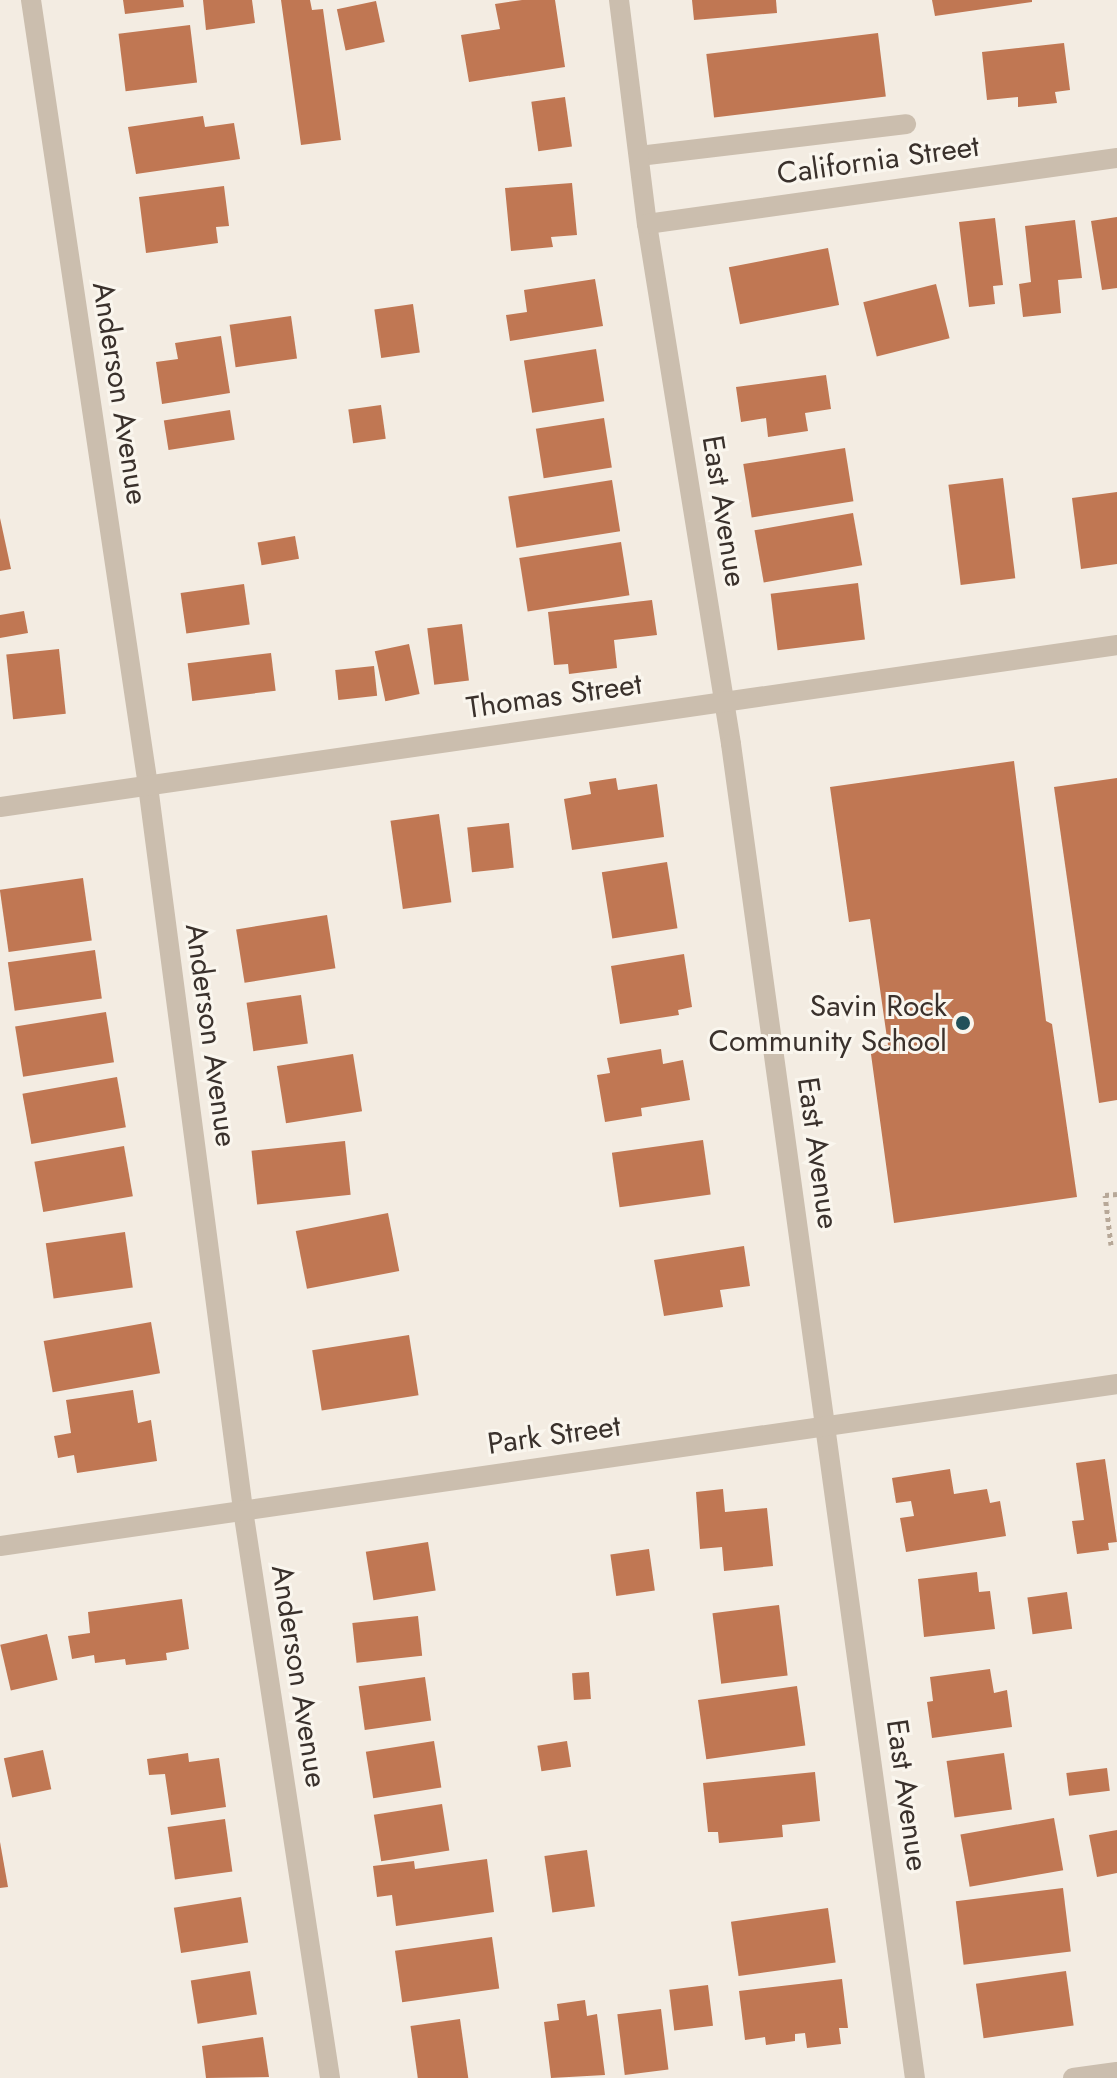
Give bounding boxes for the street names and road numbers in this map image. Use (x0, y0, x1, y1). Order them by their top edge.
street label: California Street (775, 128, 981, 192)
street label: Anderson Avenue (85, 279, 155, 507)
street label: East Avenue (694, 433, 754, 589)
street label: Thomas Street (464, 666, 644, 726)
street label: Anderson Avenue (178, 921, 244, 1149)
street label: East Avenue (790, 1075, 846, 1231)
street label: Park Street (485, 1408, 623, 1462)
street label: Anderson Avenue (264, 1562, 334, 1790)
street label: East Avenue (879, 1717, 935, 1873)

